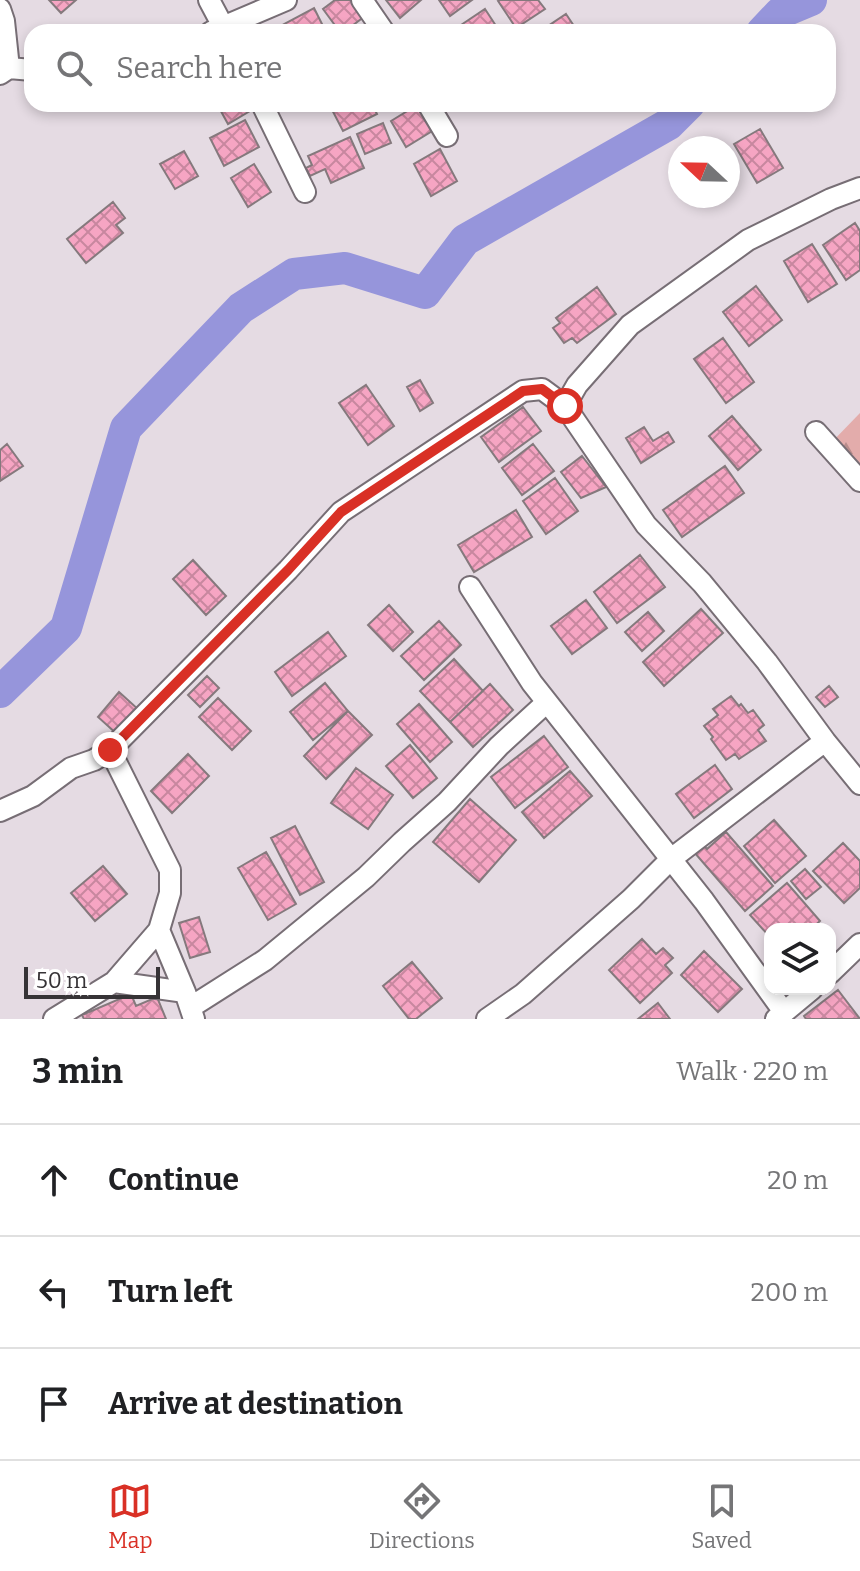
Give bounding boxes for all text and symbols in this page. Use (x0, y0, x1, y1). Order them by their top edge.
search box (24, 24, 836, 112)
icon: search (52, 46, 96, 90)
text: Search here (116, 50, 283, 86)
north arrow (668, 136, 740, 208)
route start (547, 388, 583, 424)
route end (92, 732, 128, 768)
map controls (764, 923, 836, 995)
button: layers (764, 923, 836, 995)
scale bar (24, 963, 160, 999)
text: 50 m (36, 967, 87, 994)
text: 3 min (32, 1051, 123, 1092)
text: Walk · 220 m (676, 1056, 828, 1087)
icon: ahead (32, 1158, 76, 1202)
text: Continue (108, 1162, 239, 1198)
text: 20 m (767, 1165, 828, 1196)
icon: left (32, 1270, 76, 1314)
text: Turn left (108, 1274, 233, 1310)
text: 200 m (751, 1277, 828, 1308)
icon: arrive (32, 1382, 76, 1426)
text: Arrive at destination (108, 1386, 403, 1422)
tab: Map (108, 1479, 153, 1554)
tab: Directions (369, 1479, 475, 1554)
tab: Saved (691, 1479, 752, 1554)

